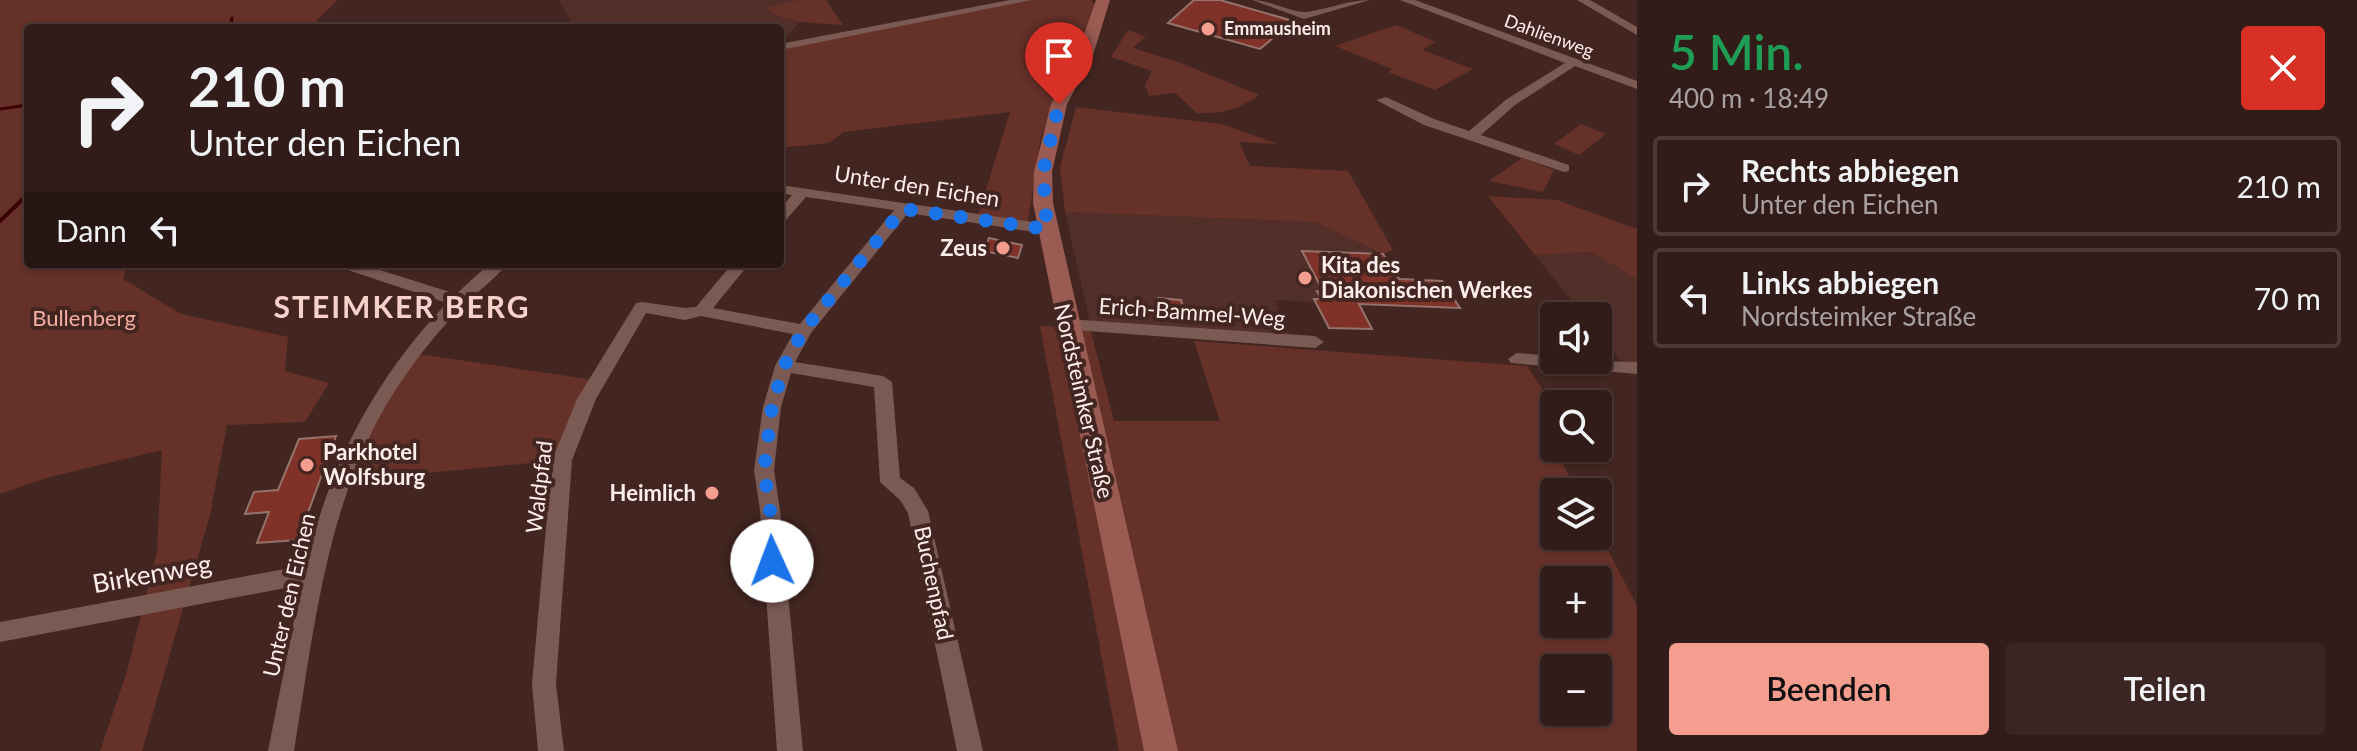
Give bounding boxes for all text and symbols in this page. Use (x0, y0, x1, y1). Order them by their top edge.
street label: Dahlienweg (1502, 9, 1597, 61)
place label: Emmausheim (1224, 17, 1331, 39)
marker: Emmausheim (1199, 20, 1217, 38)
pin (1025, 22, 1093, 104)
text: 5 Min. (1669, 23, 1804, 80)
button: close (2241, 26, 2325, 110)
icon: arrive (1037, 34, 1081, 78)
text: 210 m (188, 52, 346, 119)
icon: right (56, 56, 160, 160)
text: 400 m · 18:49 (1669, 82, 1829, 114)
text: Unter den Eichen (188, 120, 461, 164)
text: Rechts abbiegen (1741, 152, 1960, 188)
street label: Unter den Eichen (832, 159, 1002, 212)
icon: right (1673, 164, 1717, 208)
text: 210 m (2236, 168, 2321, 204)
text: Unter den Eichen (1741, 188, 1938, 220)
icon: left (143, 208, 187, 252)
text: Dann (56, 212, 127, 248)
place label: Zeus (940, 234, 987, 261)
marker: Zeus (994, 239, 1012, 257)
place label: Kita des Diakonischen Werkes (1321, 251, 1533, 303)
text: Links abbiegen (1741, 264, 1939, 300)
marker: Kita des Diakonischen Werkes (1296, 269, 1314, 287)
icon: left (1673, 276, 1717, 320)
text: 70 m (2254, 280, 2321, 316)
district label: STEIMKER BERG (273, 288, 531, 324)
street label: Erich-Bammel-Weg (1098, 292, 1286, 331)
text: Nordsteimker Straße (1741, 300, 1976, 332)
street label: Nordsteimker Straße (1049, 301, 1120, 501)
map controls (1540, 302, 1612, 726)
button: sound (1540, 302, 1612, 374)
park label: Bullenberg (32, 304, 136, 331)
button: search (1540, 390, 1612, 462)
place label: Parkhotel Wolfsburg (323, 438, 425, 490)
street label: Waldpfad (519, 439, 558, 535)
marker: Parkhotel Wolfsburg (298, 456, 316, 474)
button: layers (1540, 478, 1612, 550)
place label: Heimlich (610, 479, 696, 506)
marker: Heimlich (703, 484, 721, 502)
street label: Unter den Eichen (257, 510, 320, 679)
position arrow (730, 519, 814, 603)
street label: Buchenpfad (909, 523, 960, 642)
street label: Birkenweg (90, 547, 214, 599)
button: + (1540, 566, 1612, 638)
button: Beenden (1669, 643, 1989, 735)
button: Teilen (2005, 643, 2325, 735)
button: − (1540, 654, 1612, 726)

